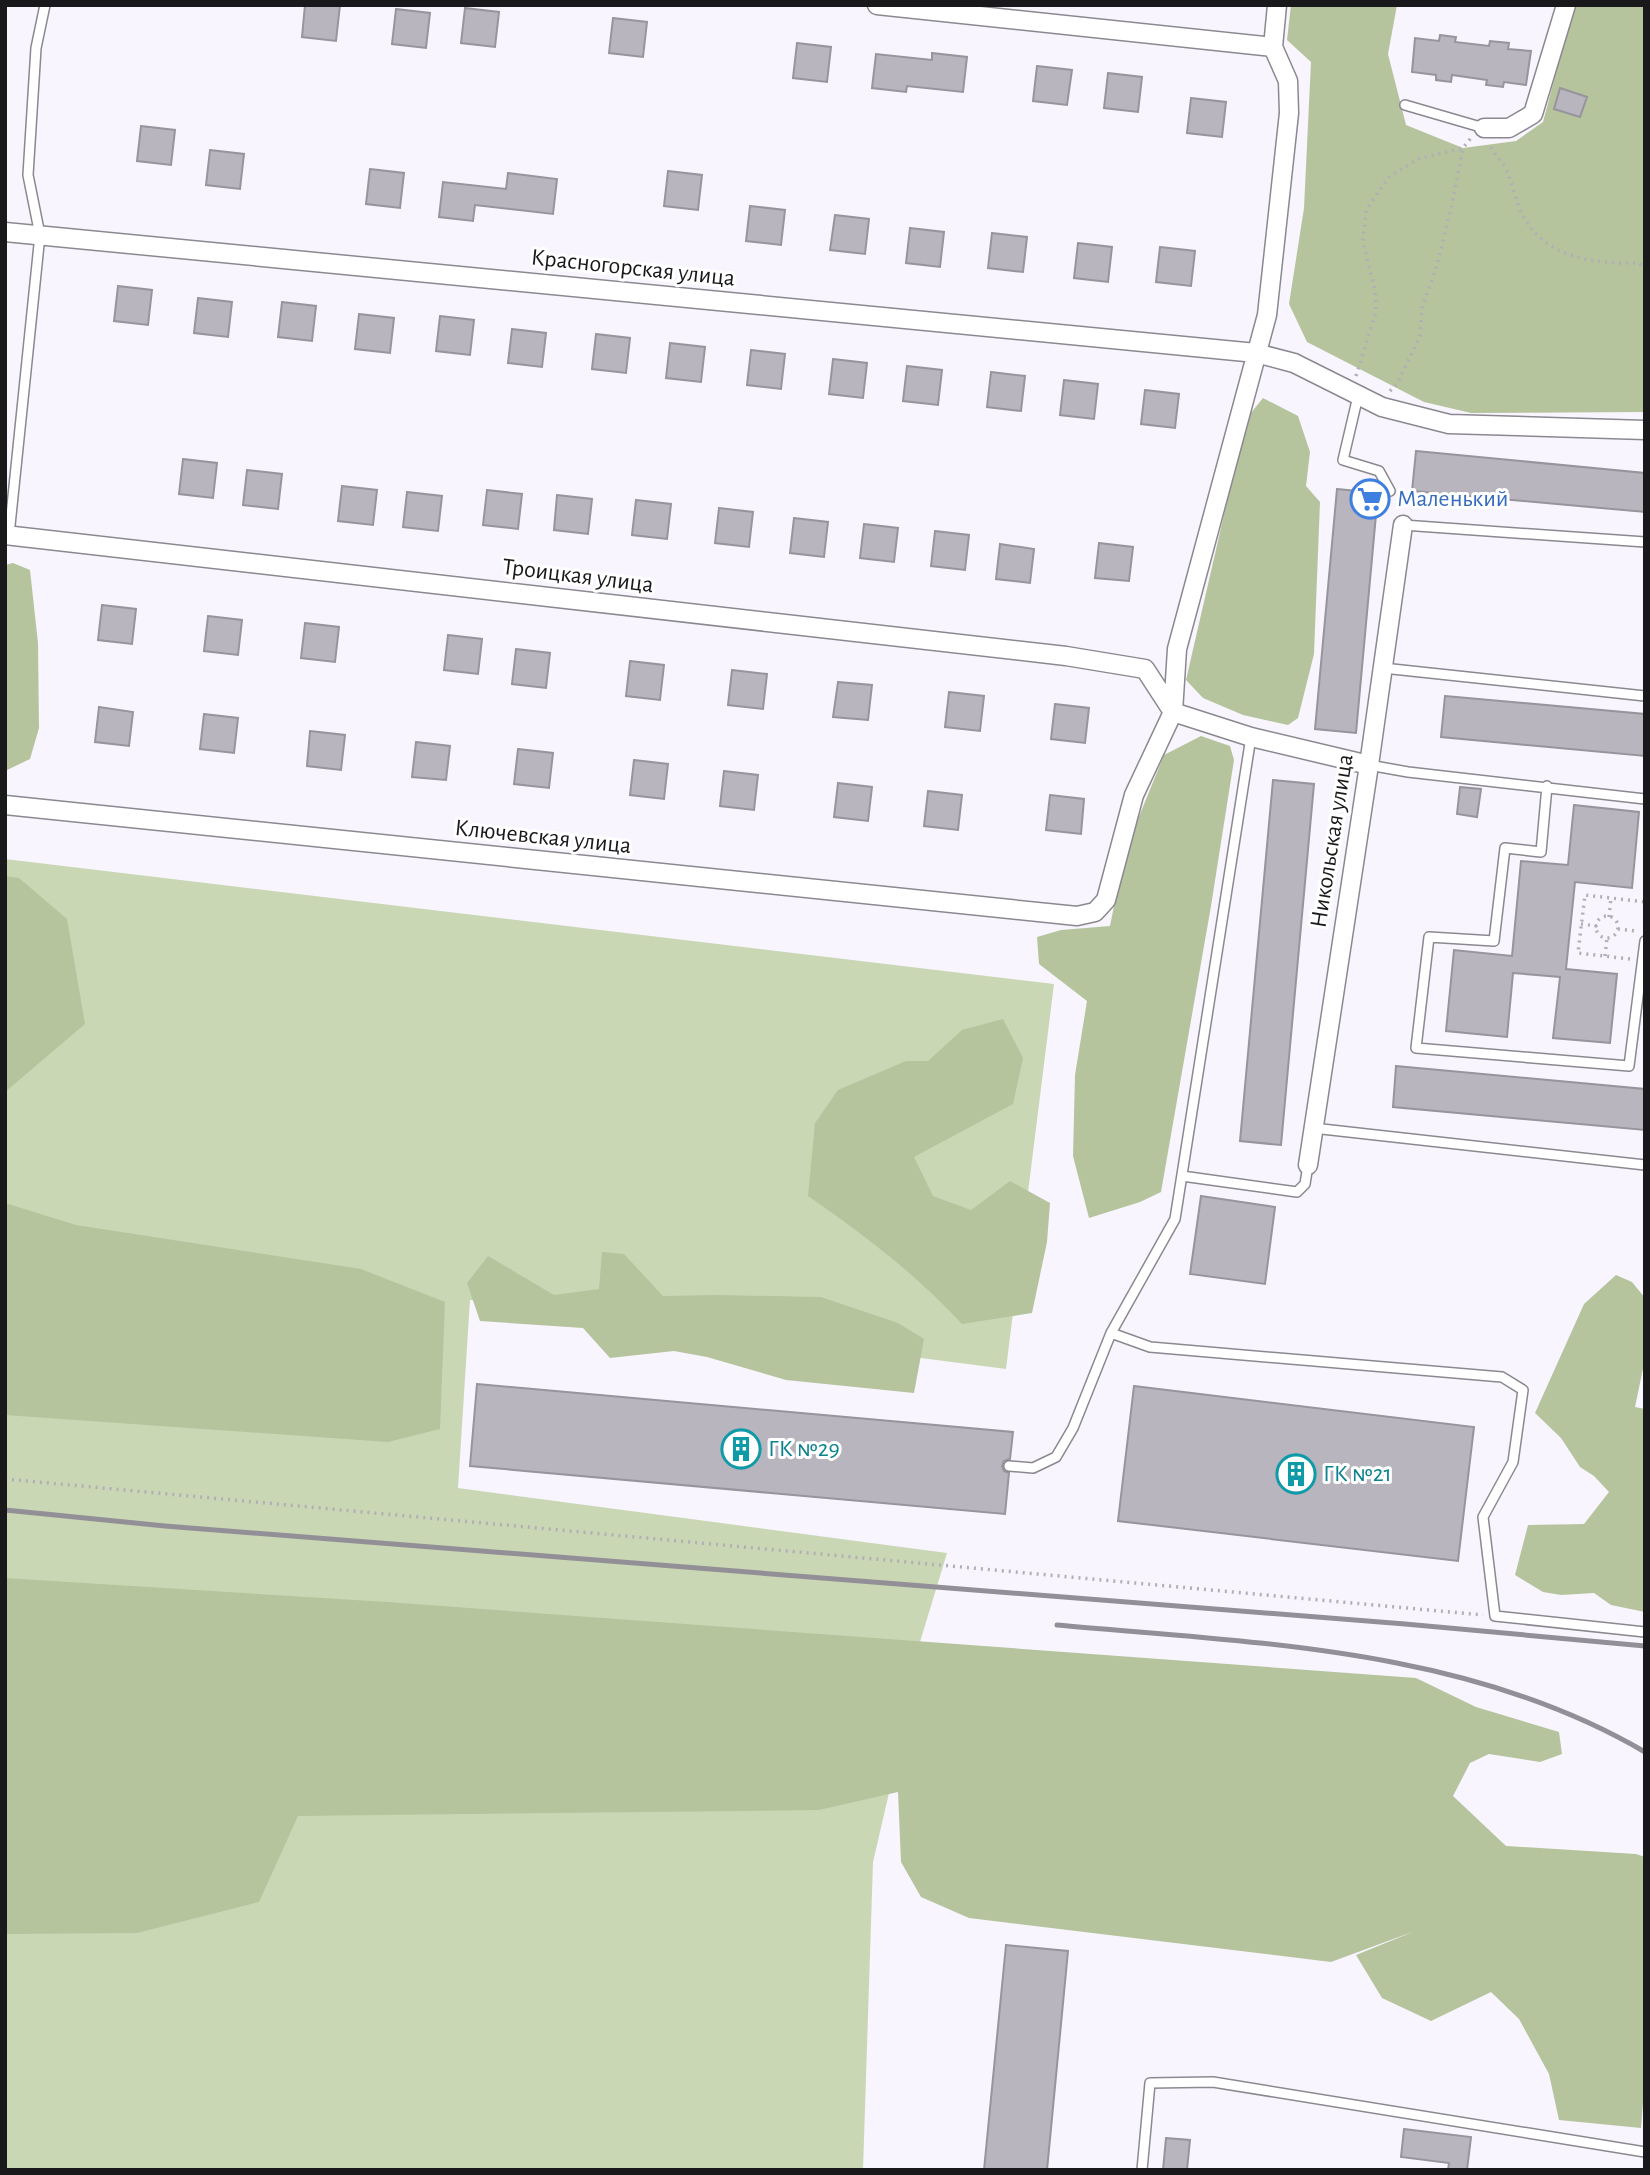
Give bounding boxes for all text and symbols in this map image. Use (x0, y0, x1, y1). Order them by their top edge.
street label: Красногорская улица (530, 245, 736, 291)
supermarket icon: Маленький (1349, 478, 1391, 520)
place label: Маленький (1397, 487, 1508, 511)
street label: Троицкая улица (501, 555, 655, 597)
street label: Никольская улица (1306, 752, 1358, 930)
street label: Ключевская улица (454, 816, 632, 858)
building icon: ГК №29 (720, 1428, 762, 1470)
place label: ГК №29 (768, 1437, 840, 1461)
building icon: ГК №21 (1275, 1453, 1317, 1495)
place label: ГК №21 (1323, 1462, 1392, 1486)

